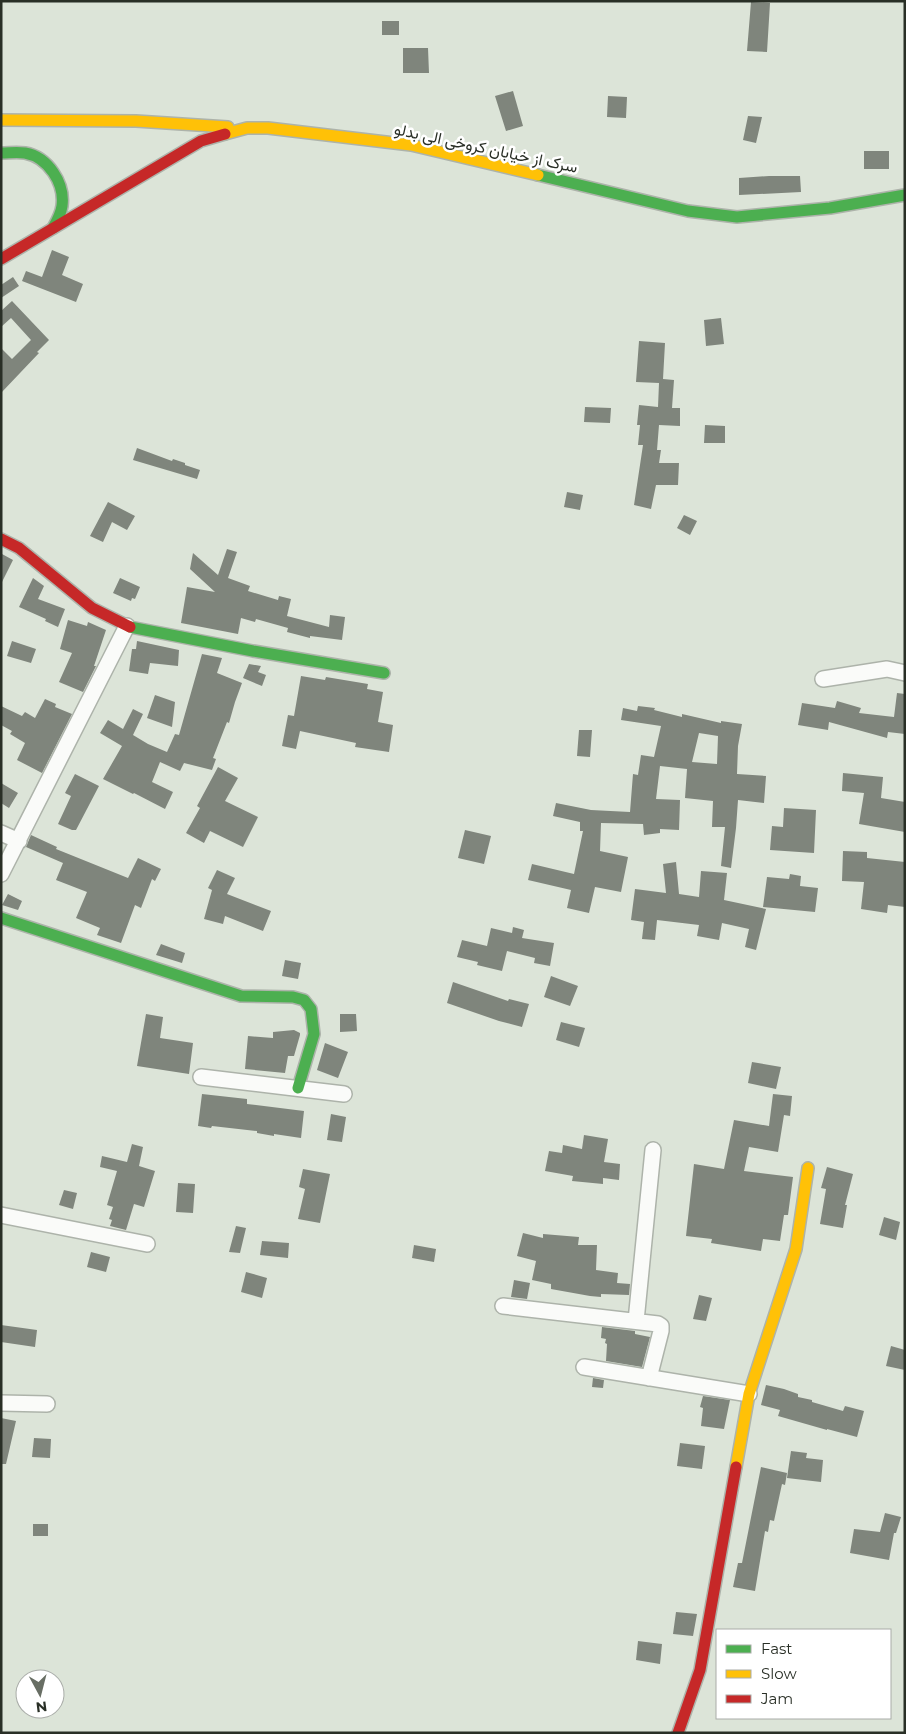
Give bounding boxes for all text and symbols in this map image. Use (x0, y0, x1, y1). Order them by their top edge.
street label: سرک از خیابان کروخی الی بدلو (392, 119, 579, 178)
legend (716, 1629, 891, 1719)
text: Fast (761, 1639, 792, 1658)
text: Slow (761, 1664, 797, 1683)
north arrow (15, 1669, 65, 1719)
text: Jam (760, 1689, 793, 1708)
text: N (35, 1697, 48, 1717)

